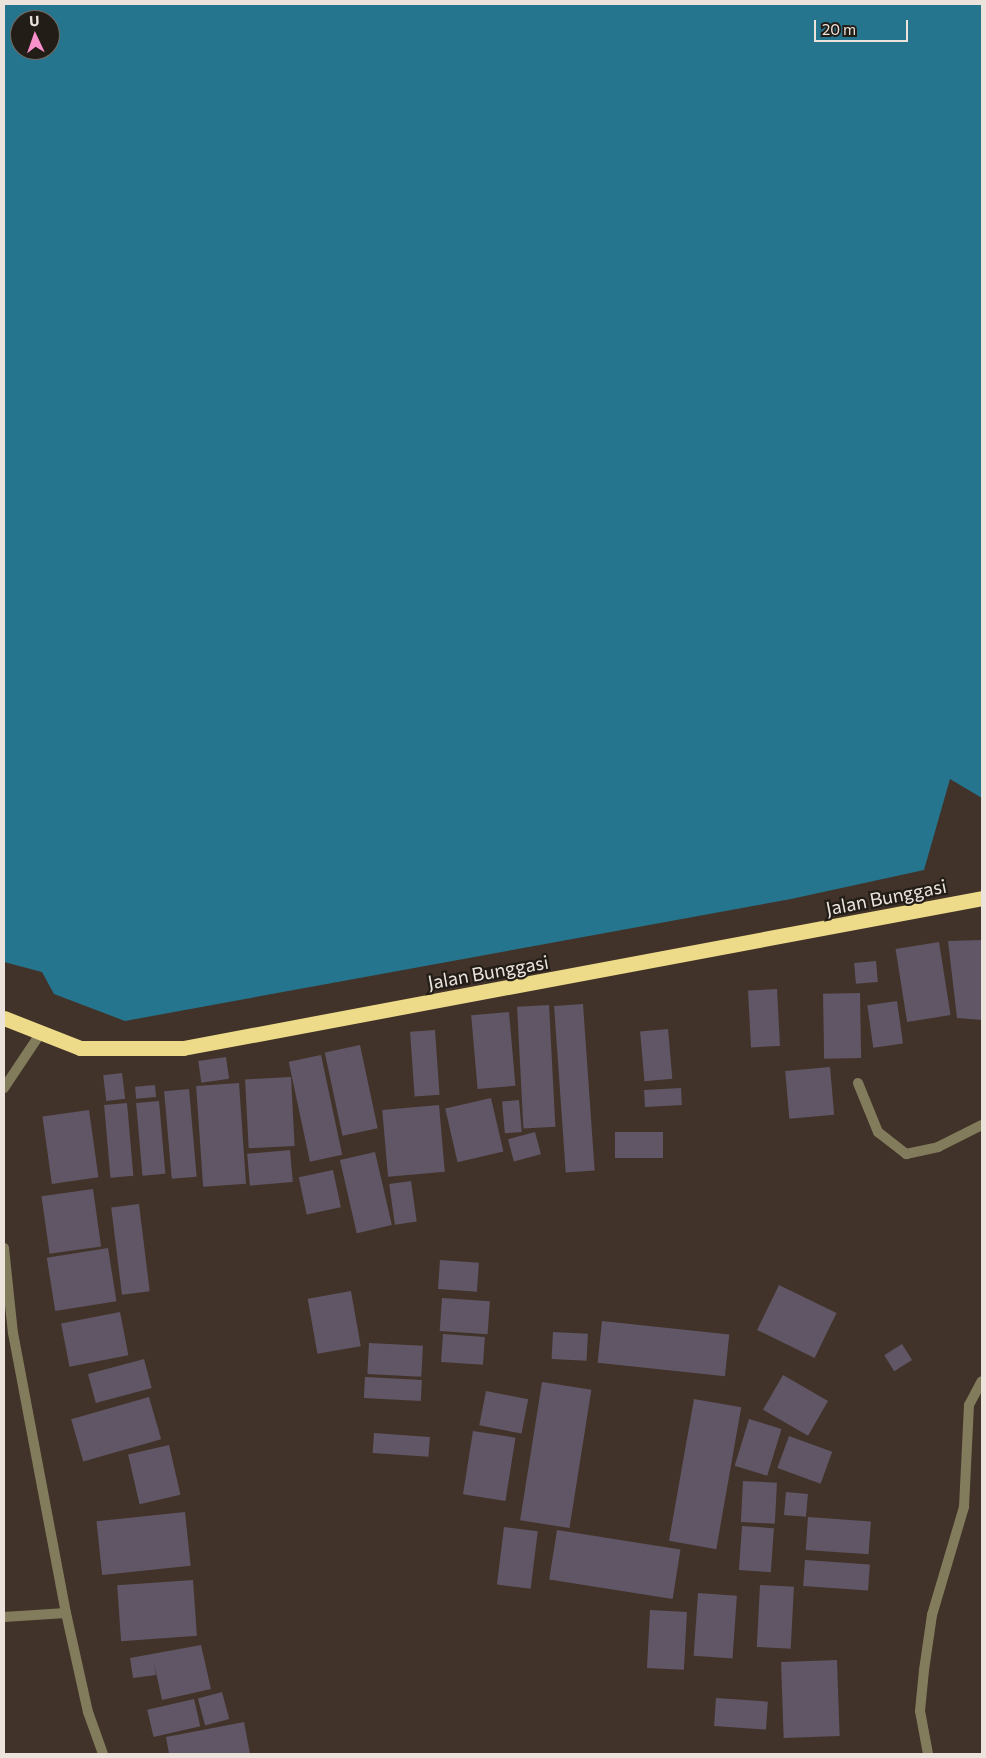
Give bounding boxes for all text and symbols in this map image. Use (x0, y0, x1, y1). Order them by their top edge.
north arrow (10, 10, 60, 60)
scale bar (816, 10, 910, 42)
text: U (29, 12, 40, 29)
text: 20 m (822, 20, 856, 38)
street label: Jalan Bunggasi (824, 874, 948, 920)
street label: Jalan Bunggasi (426, 950, 550, 994)

